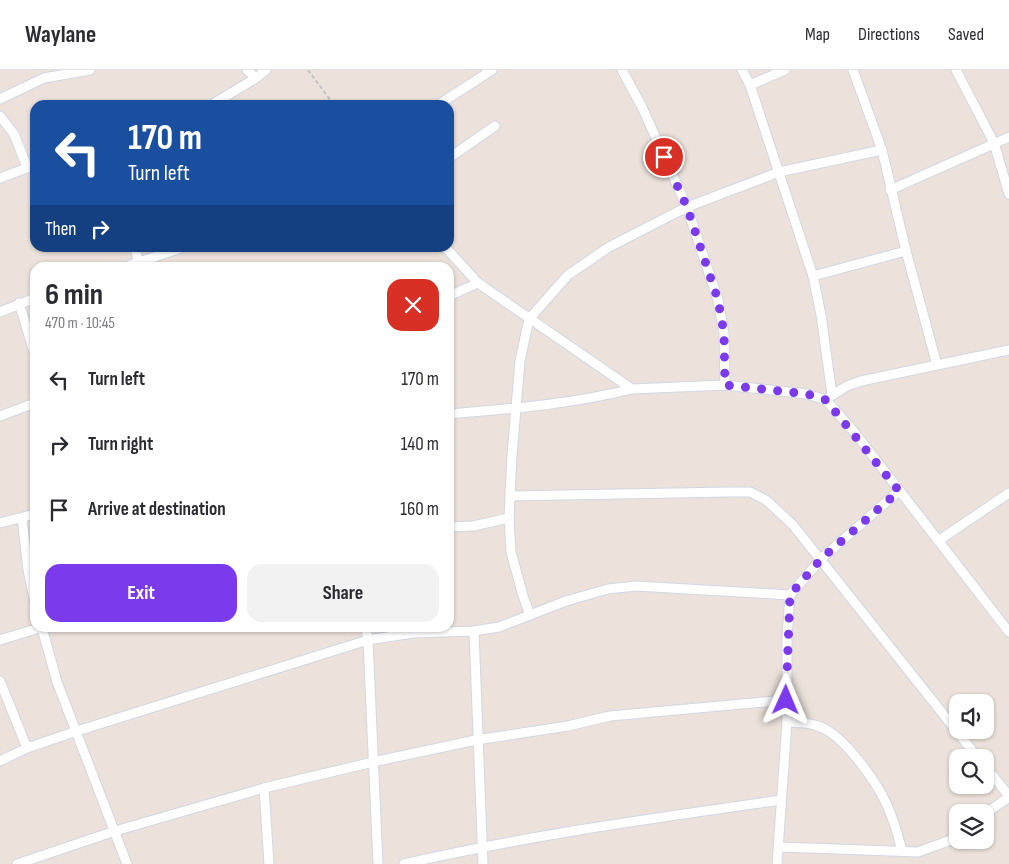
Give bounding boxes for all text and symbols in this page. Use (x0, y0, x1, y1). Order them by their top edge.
text: Waylane (25, 20, 96, 49)
text: Map (805, 24, 830, 45)
text: Directions (858, 24, 920, 45)
text: Saved (948, 24, 984, 45)
text: 170 m (128, 117, 202, 160)
icon: left (45, 120, 110, 185)
pin (643, 136, 685, 178)
icon: arrive (650, 143, 678, 171)
text: Turn left (128, 160, 190, 187)
icon: right (86, 215, 114, 243)
text: Then (45, 218, 76, 241)
text: 6 min (45, 277, 103, 313)
button: close (387, 279, 439, 331)
text: 470 m · 10:45 (45, 314, 115, 333)
icon: left (45, 366, 73, 394)
text: Turn left (88, 368, 145, 391)
text: 170 m (401, 368, 439, 391)
icon: right (45, 431, 73, 459)
text: Turn right (88, 433, 153, 456)
text: 140 m (401, 433, 439, 456)
icon: arrive (45, 496, 73, 524)
text: Arrive at destination (88, 498, 226, 521)
text: 160 m (400, 498, 439, 521)
button: Exit (45, 564, 237, 622)
button: Share (247, 564, 439, 622)
position arrow (759, 673, 811, 725)
map controls (949, 694, 994, 849)
button: sound (949, 694, 994, 739)
button: search (949, 749, 994, 794)
button: layers (949, 804, 994, 849)

